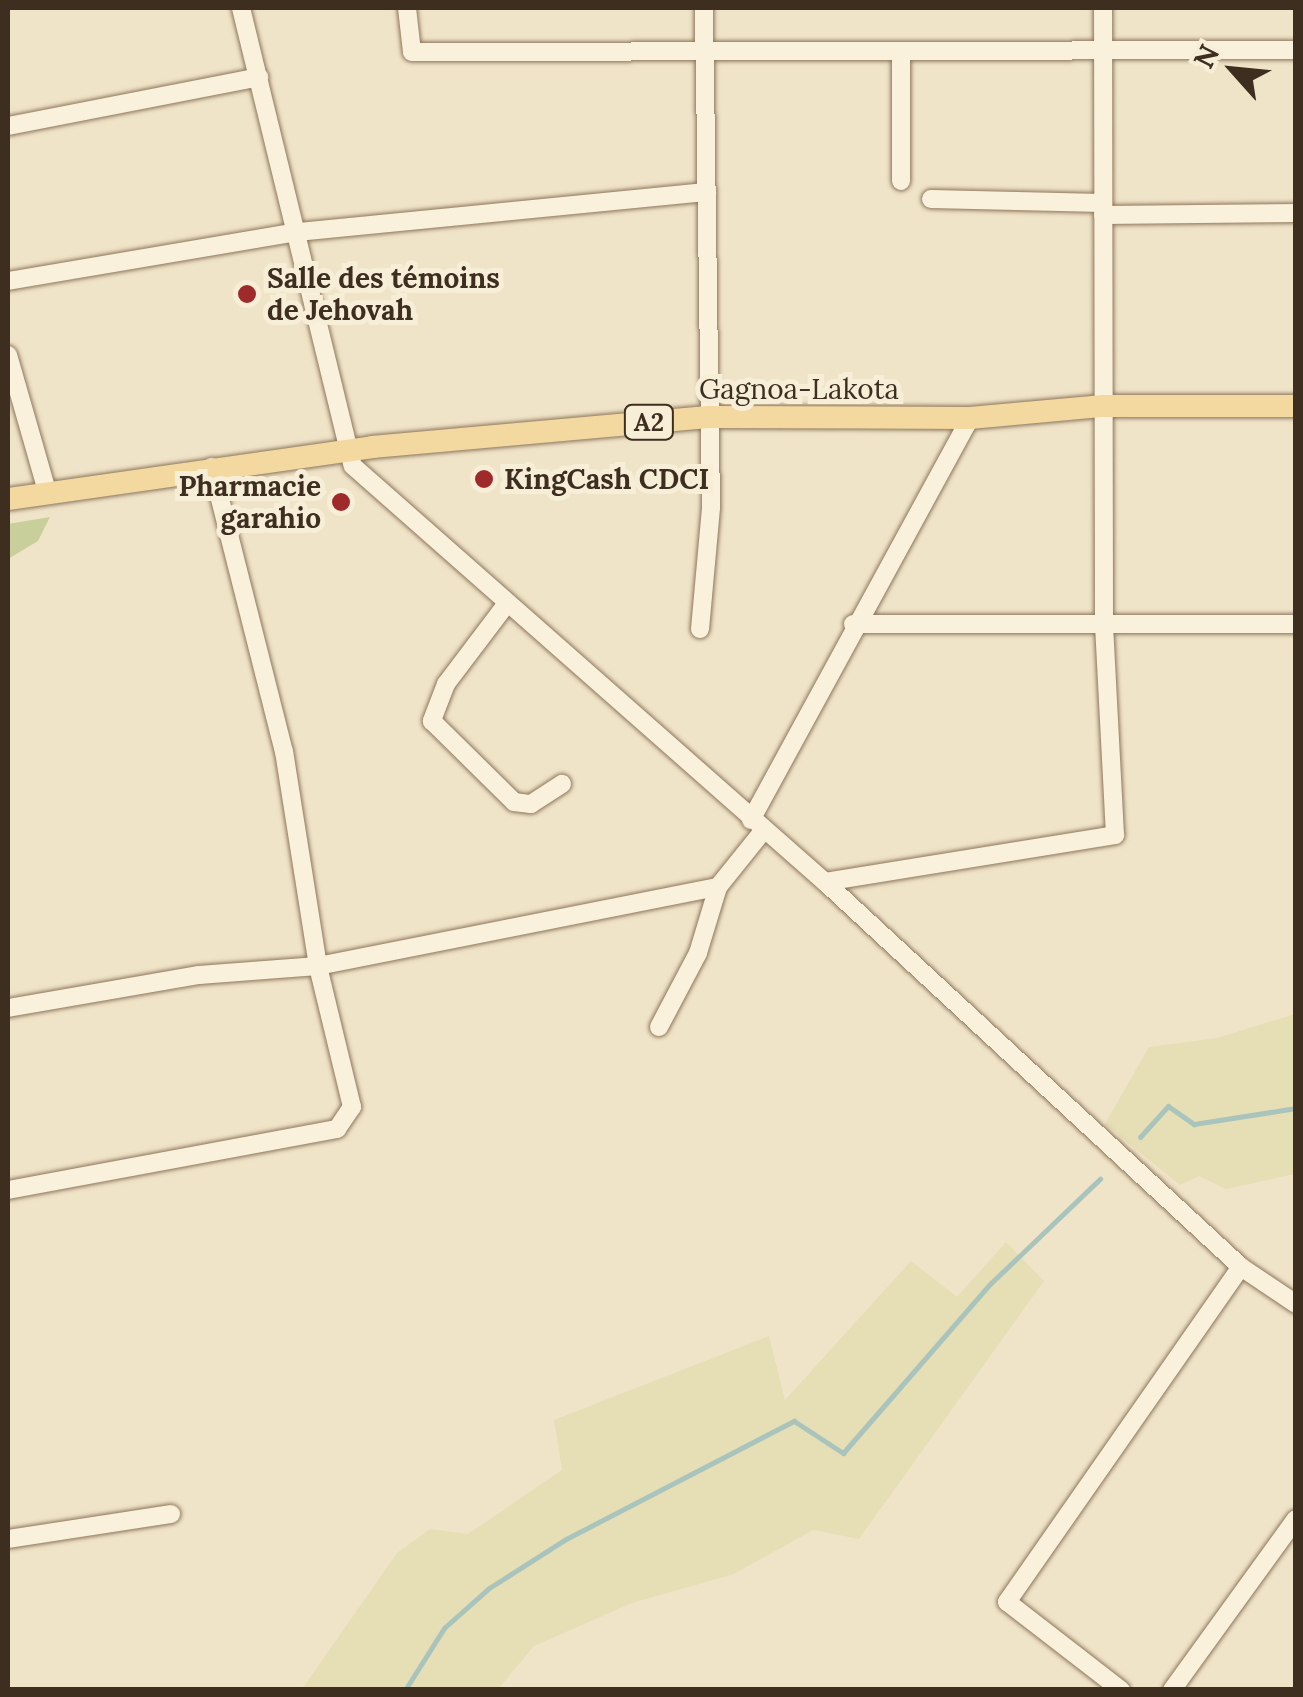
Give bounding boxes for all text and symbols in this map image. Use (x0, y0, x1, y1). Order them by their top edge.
north arrow (1183, 20, 1283, 120)
text: N (1185, 39, 1227, 74)
place label: Salle des témoins de Jehovah (267, 261, 500, 327)
marker: Salle des témoins de Jehovah (236, 283, 258, 305)
street label: Gagnoa-Lakota (699, 372, 899, 406)
road number: A2 (622, 402, 676, 442)
place label: KingCash CDCI (504, 462, 709, 496)
marker: KingCash CDCI (473, 468, 495, 490)
place label: Pharmacie garahio (179, 469, 321, 535)
marker: Pharmacie garahio (330, 491, 352, 513)

